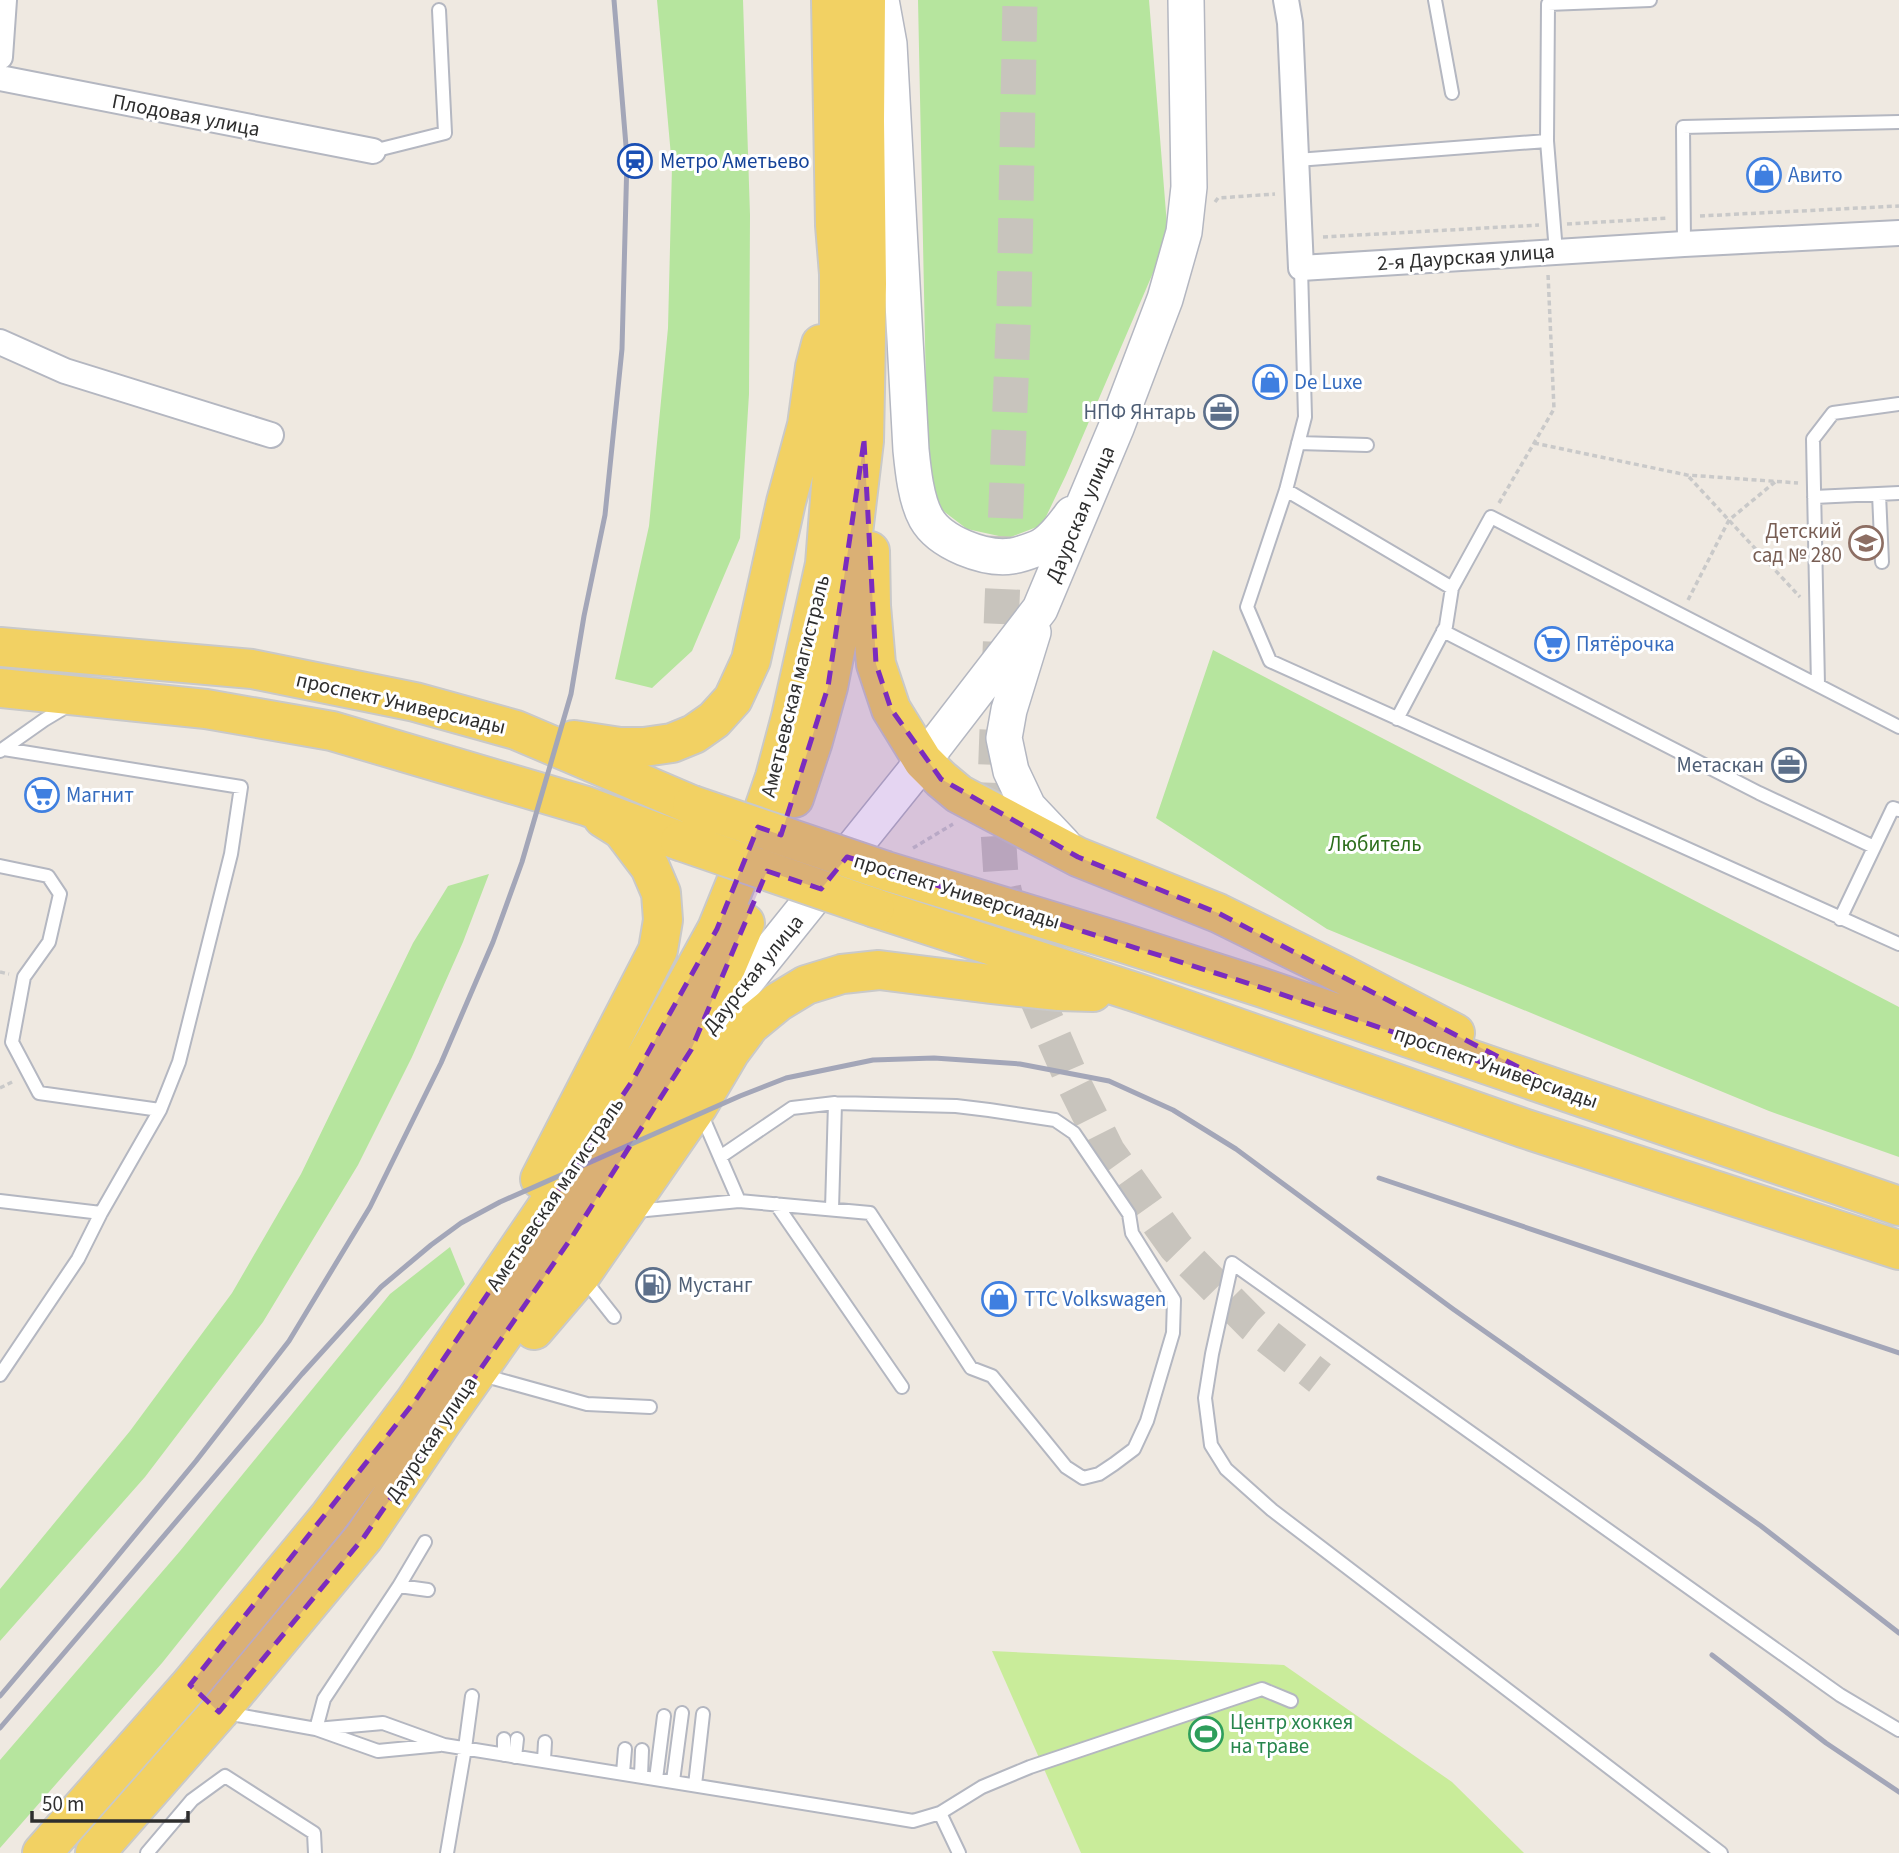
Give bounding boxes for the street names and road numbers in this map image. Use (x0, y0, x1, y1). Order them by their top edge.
street label: Плодовая улица (110, 86, 262, 144)
street label: 2-я Даурская улица (1376, 236, 1556, 278)
street label: Даурская улица (1038, 441, 1122, 587)
street label: Аметьевская магистраль (753, 572, 837, 800)
street label: проспект Универсиады (293, 664, 509, 742)
street label: проспект Универсиады (850, 845, 1064, 937)
street label: Даурская улица (695, 908, 811, 1040)
street label: проспект Универсиады (1390, 1018, 1602, 1116)
street label: Аметьевская магистраль (479, 1091, 631, 1297)
street label: Даурская улица (378, 1370, 484, 1508)

